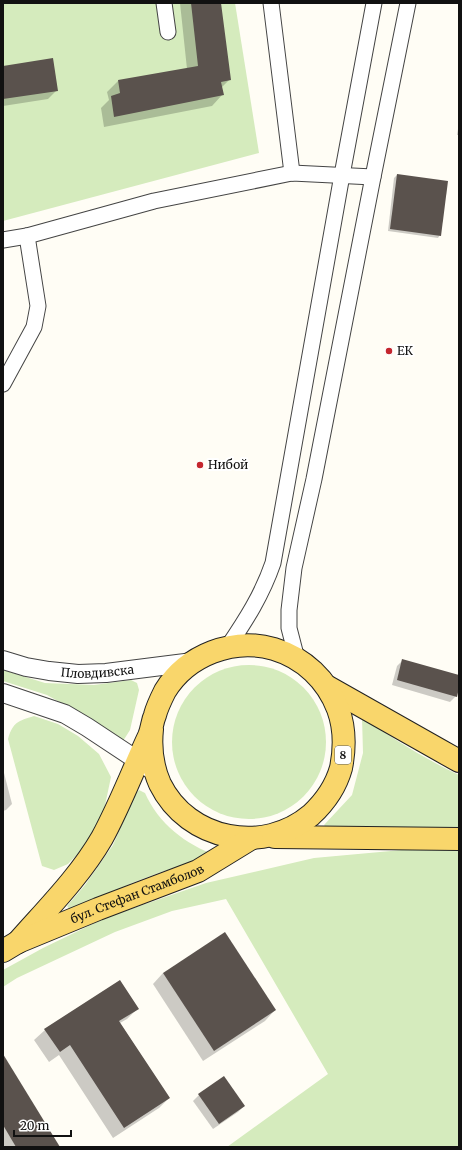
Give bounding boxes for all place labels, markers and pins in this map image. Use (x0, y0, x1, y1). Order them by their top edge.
place label: ЕК (397, 343, 414, 358)
marker: ЕК (384, 346, 394, 356)
place label: Нибой (208, 457, 248, 472)
marker: Нибой (195, 460, 205, 470)

